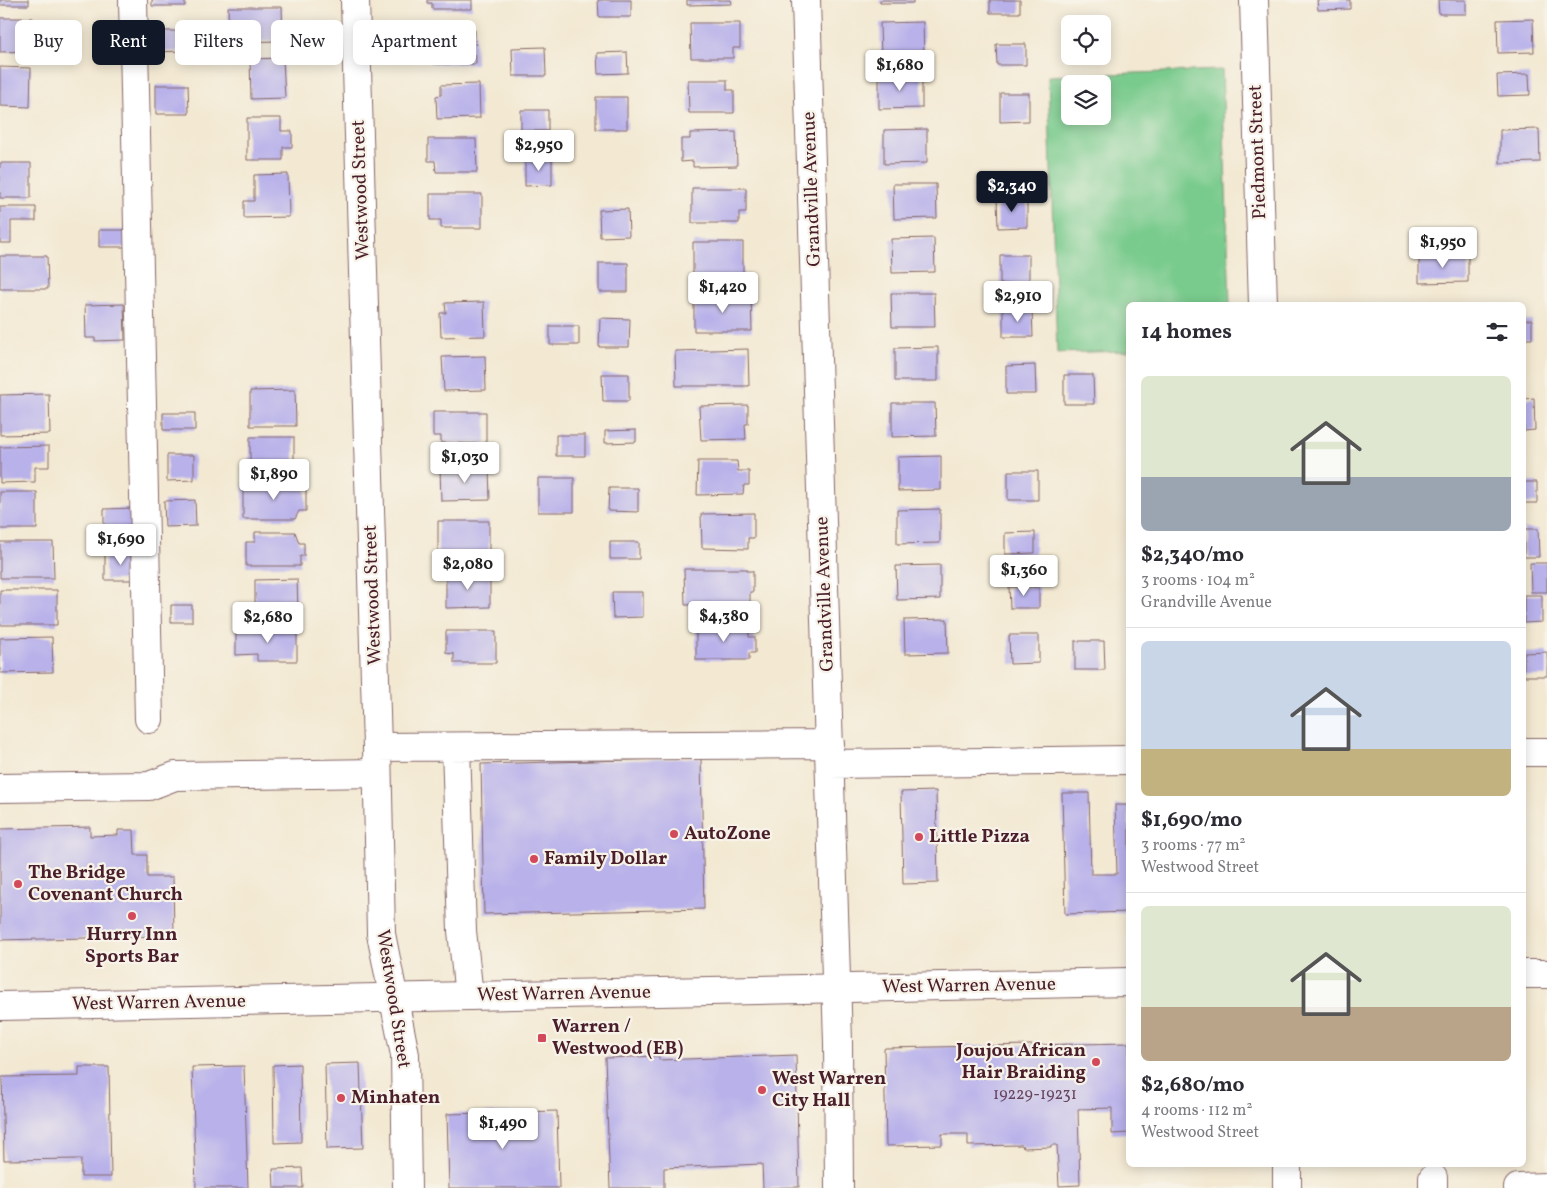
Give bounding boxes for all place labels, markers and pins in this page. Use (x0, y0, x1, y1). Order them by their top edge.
pin: $1,680 (859, 49, 941, 92)
pin: $2,950 (498, 130, 580, 172)
pin: $2,340 (971, 170, 1053, 213)
pin: $1,950 (1402, 226, 1484, 269)
pin: $1,420 (682, 272, 764, 314)
pin: $2,910 (977, 280, 1059, 323)
pin: $1,030 (424, 442, 506, 484)
pin: $1,890 (233, 458, 315, 501)
pin: $1,690 (80, 524, 162, 566)
pin: $2,080 (427, 548, 509, 591)
pin: $1,360 (983, 554, 1065, 597)
pin: $4,380 (683, 600, 765, 643)
pin: $2,680 (227, 602, 309, 644)
place label: AutoZone (684, 821, 771, 847)
place label: Little Pizza (929, 824, 1030, 850)
marker: AutoZone (668, 828, 680, 840)
marker: Little Pizza (913, 831, 925, 843)
place label: Family Dollar (544, 846, 667, 872)
marker: Family Dollar (528, 853, 540, 865)
place label: The Bridge Covenant Church (28, 860, 183, 908)
marker: The Bridge Covenant Church (12, 878, 24, 890)
marker: Hurry Inn Sports Bar (126, 910, 138, 922)
place label: Hurry Inn Sports Bar (85, 922, 179, 970)
place label: Warren / Westwood (EB) (552, 1014, 683, 1062)
marker: Warren / Westwood (EB) (536, 1032, 548, 1044)
place label: Joujou African Hair Braiding (955, 1038, 1086, 1086)
marker: Joujou African Hair Braiding (1090, 1056, 1102, 1068)
place label: West Warren City Hall (772, 1066, 886, 1114)
marker: West Warren City Hall (756, 1084, 768, 1096)
place label: Minhaten (351, 1085, 440, 1111)
marker: Minhaten (335, 1092, 347, 1104)
pin: $1,490 (462, 1108, 544, 1150)

